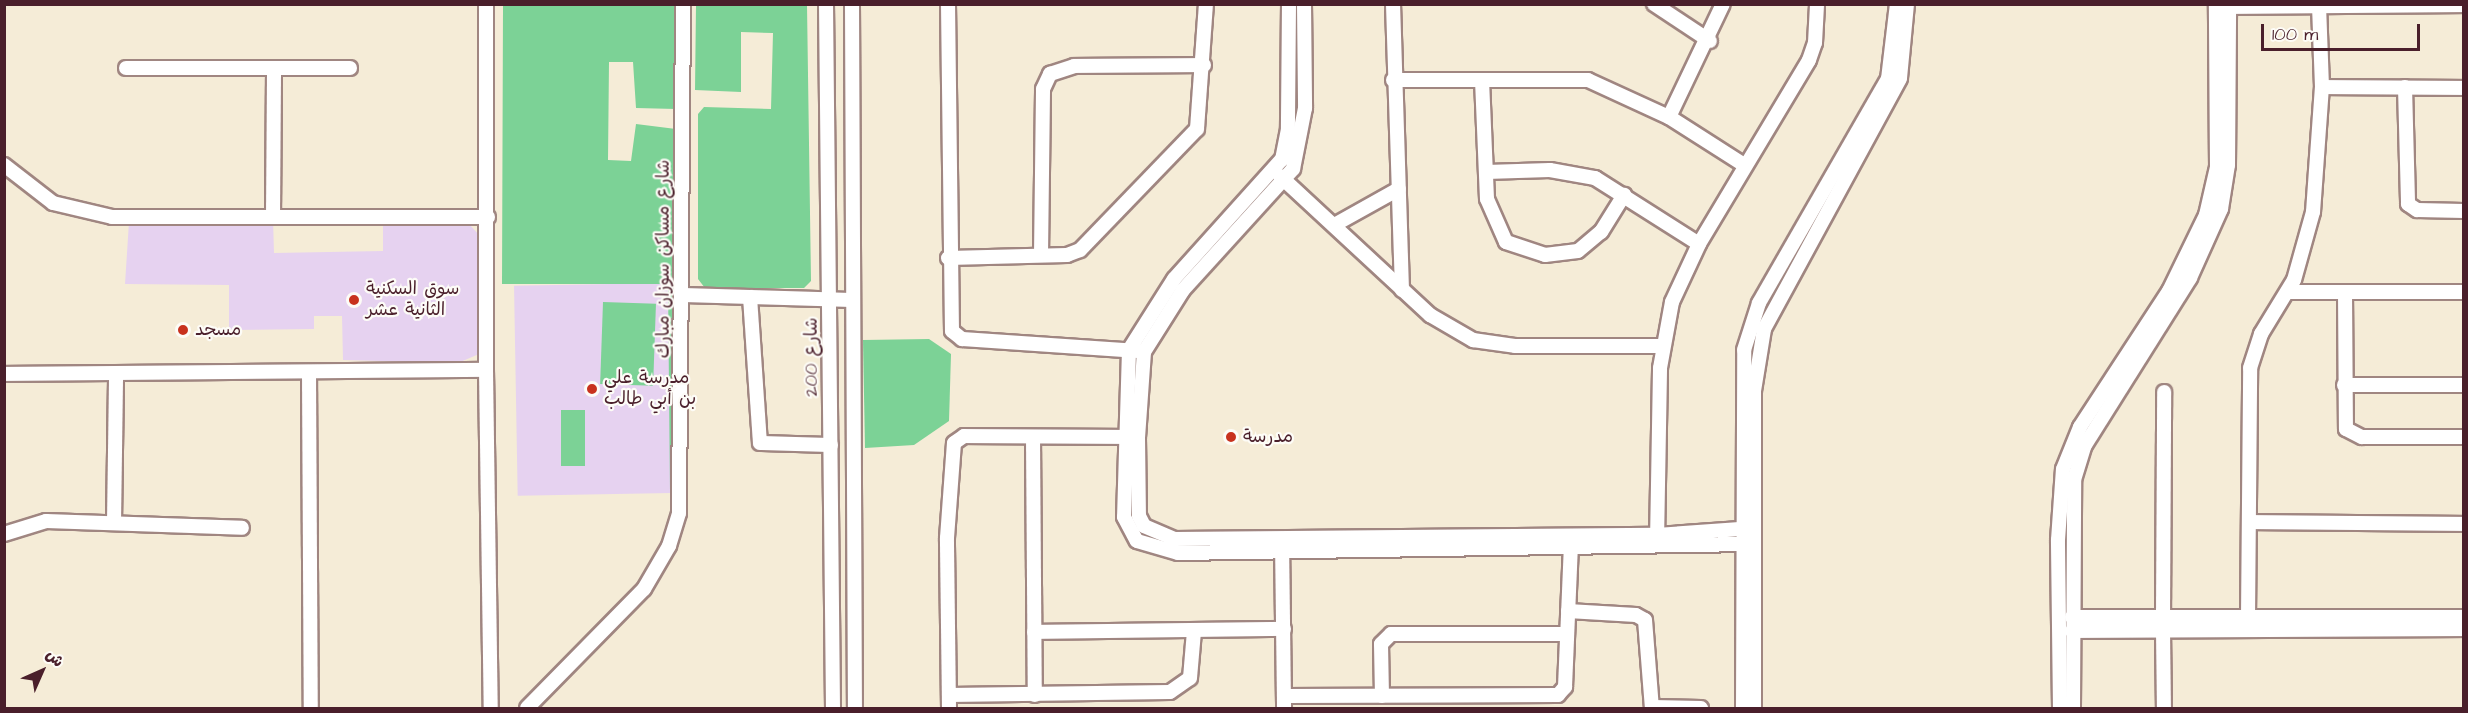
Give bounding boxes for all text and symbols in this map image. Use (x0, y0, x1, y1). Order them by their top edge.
scale bar (2264, 12, 2423, 50)
text: 100 m (2272, 22, 2318, 47)
street label: شارع مساكن سوزان مبارك (653, 160, 675, 358)
place label: سوق السكنية الثانية عشر (366, 279, 459, 322)
marker: سوق السكنية الثانية عشر (347, 293, 361, 307)
street label: شارع 200 (801, 317, 823, 397)
place label: مسجد (195, 319, 241, 341)
marker: مسجد (176, 323, 190, 337)
place label: مدرسة علي بن أبي طالب (604, 368, 696, 410)
marker: مدرسة علي بن أبي طالب (585, 382, 599, 396)
place label: مدرسة (1243, 426, 1293, 448)
marker: مدرسة (1224, 430, 1238, 444)
north arrow (12, 641, 72, 701)
text: ش (41, 644, 69, 672)

